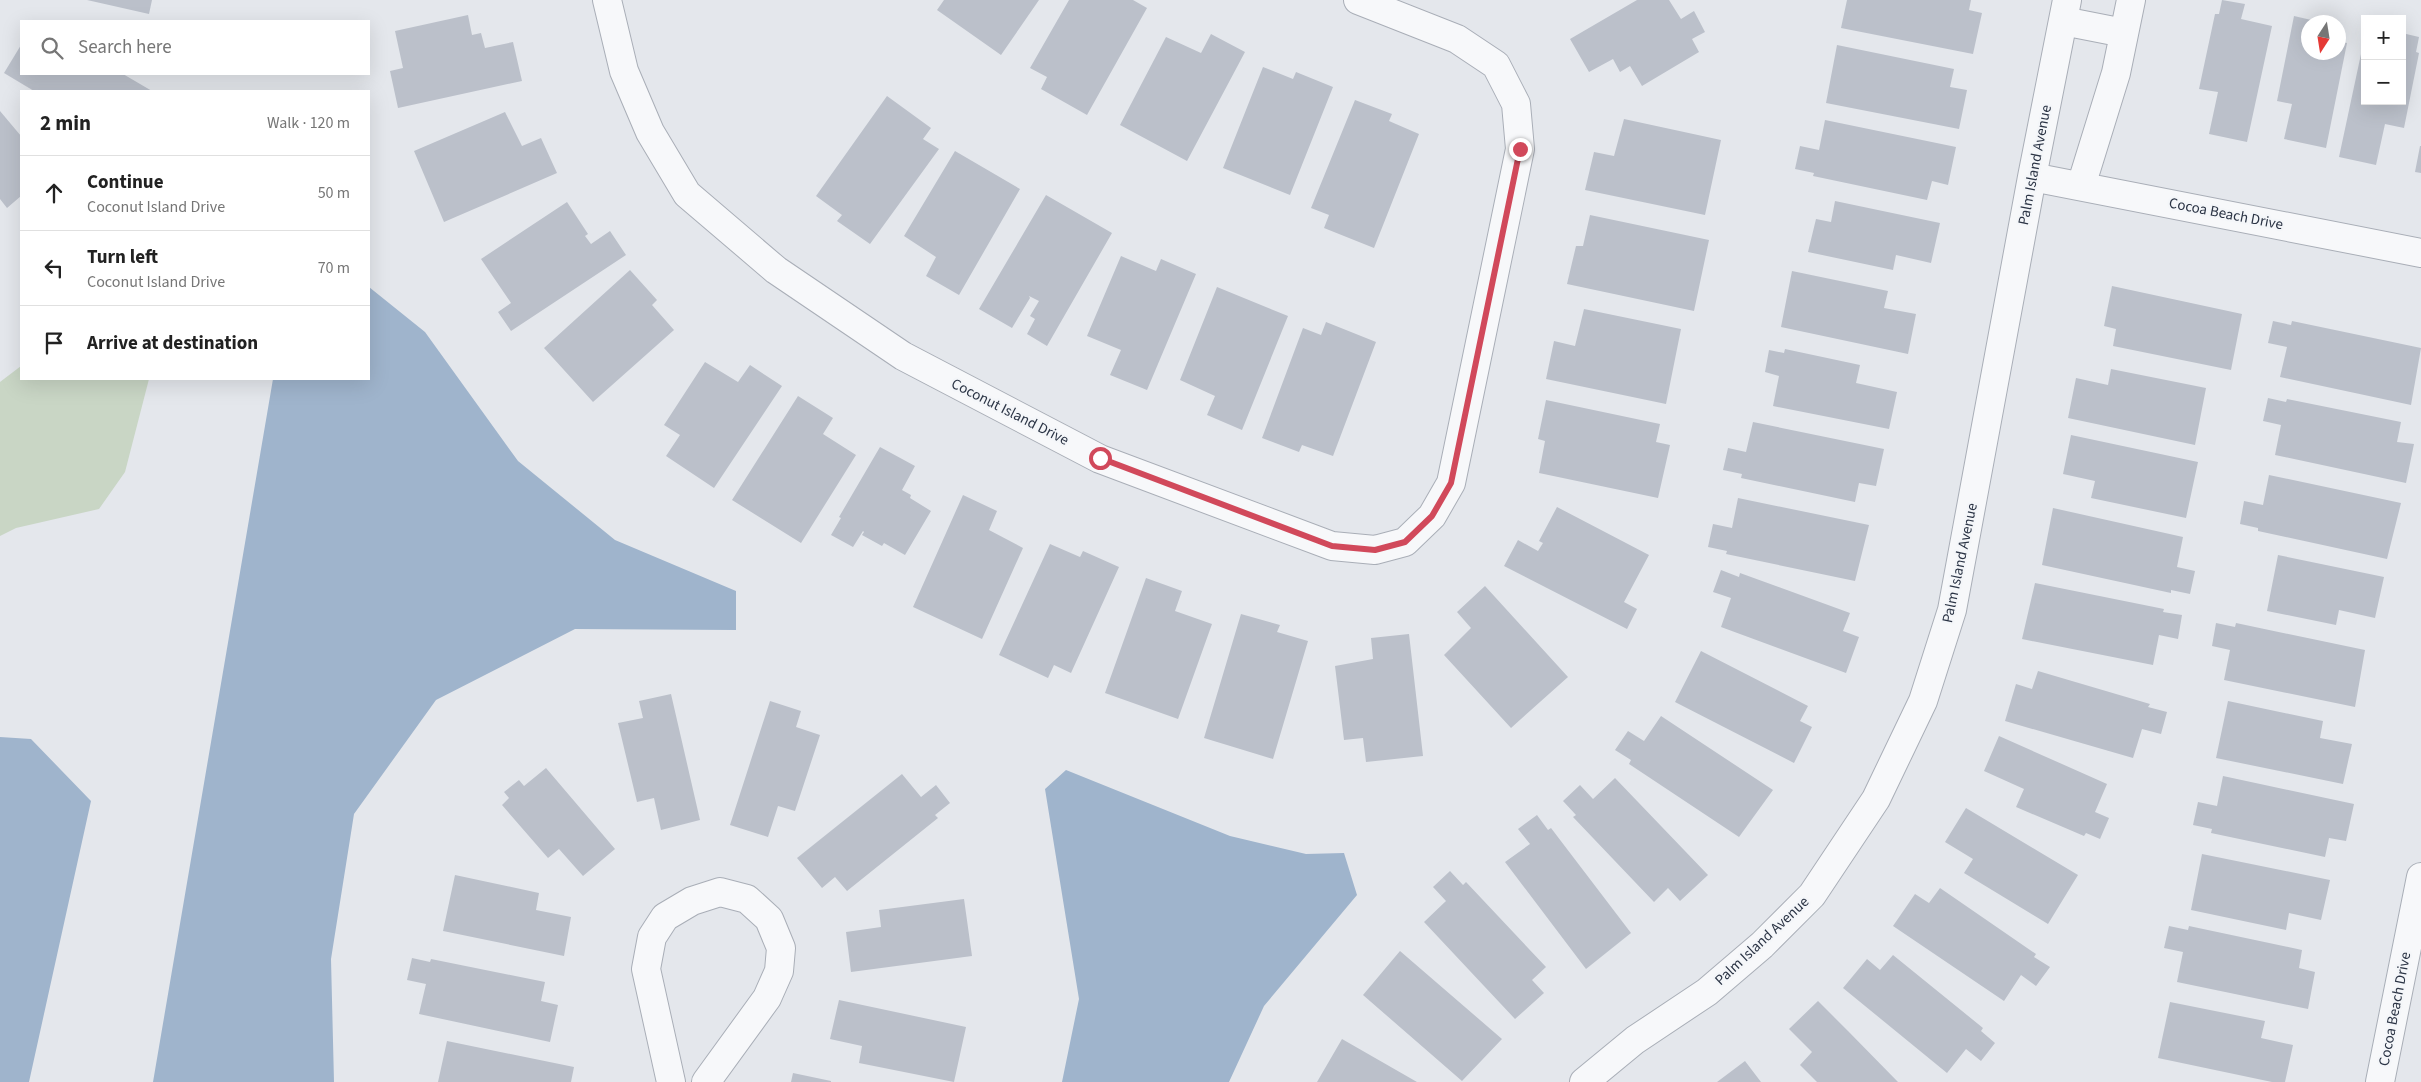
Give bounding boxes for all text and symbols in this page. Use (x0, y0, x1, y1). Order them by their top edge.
north arrow (2301, 15, 2346, 60)
map controls (2361, 15, 2406, 105)
button: + (2361, 15, 2406, 60)
search box (20, 20, 370, 75)
icon: search (38, 34, 66, 62)
text: Search here (78, 34, 172, 61)
button: − (2361, 60, 2406, 105)
street label: Palm Island Avenue (2013, 103, 2057, 227)
text: 2 min (40, 108, 91, 138)
text: Walk · 120 m (267, 112, 350, 134)
route end (1509, 138, 1532, 161)
text: Continue (87, 169, 164, 196)
icon: ahead (40, 179, 68, 207)
text: 50 m (318, 182, 350, 204)
street label: Cocoa Beach Drive (2167, 193, 2285, 235)
text: Coconut Island Drive (87, 196, 225, 218)
text: Turn left (87, 244, 158, 271)
icon: left (40, 254, 68, 282)
text: 70 m (318, 257, 350, 279)
text: Coconut Island Drive (87, 271, 225, 293)
icon: arrive (40, 329, 68, 357)
text: Arrive at destination (87, 330, 258, 357)
street label: Coconut Island Drive (948, 373, 1072, 451)
route start (1089, 447, 1112, 470)
street label: Palm Island Avenue (1937, 501, 1983, 625)
street label: Palm Island Avenue (1710, 892, 1814, 990)
street label: Cocoa Beach Drive (2374, 950, 2416, 1068)

